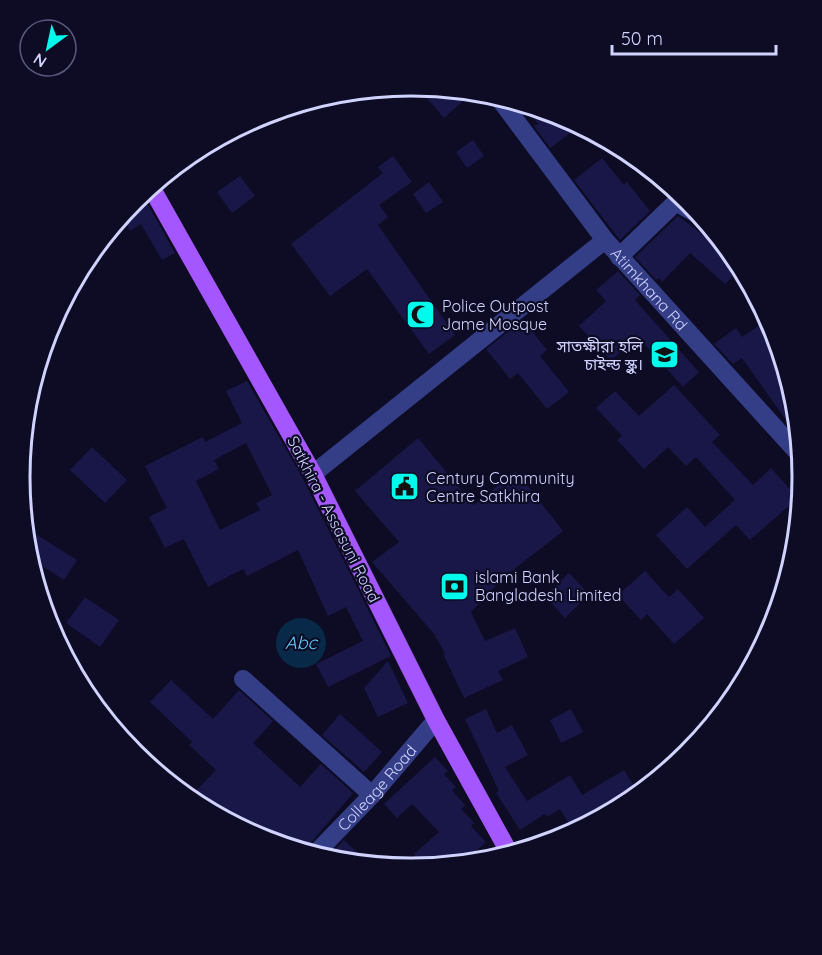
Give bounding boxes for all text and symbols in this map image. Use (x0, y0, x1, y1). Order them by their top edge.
north arrow (18, 18, 78, 78)
scale bar (612, 18, 776, 56)
text: 50 m (621, 27, 663, 50)
text: N (29, 49, 50, 72)
street label: Atimkhana Rd (607, 243, 692, 334)
place label: Police Outpost Jame Mosque (442, 296, 549, 334)
mosque icon: Police Outpost Jame Mosque (405, 299, 437, 331)
place label: সাতক্ষীরা হলি চাইল্ড স্কুল। (556, 336, 643, 374)
school or university icon: সাতক্ষীরা হলি চাইল্ড স্কুল। (648, 339, 680, 371)
street label: Satkhira - Assasuni Road (283, 432, 385, 606)
place label: Century Community Centre Satkhira (426, 468, 574, 506)
public building icon: Century Community Centre Satkhira (389, 471, 421, 503)
place label: islami Bank Bangladesh Limited (475, 567, 621, 605)
bank icon: islami Bank Bangladesh Limited (438, 570, 470, 602)
water label: Abc (285, 631, 319, 654)
street label: Colleage Road (333, 741, 421, 835)

